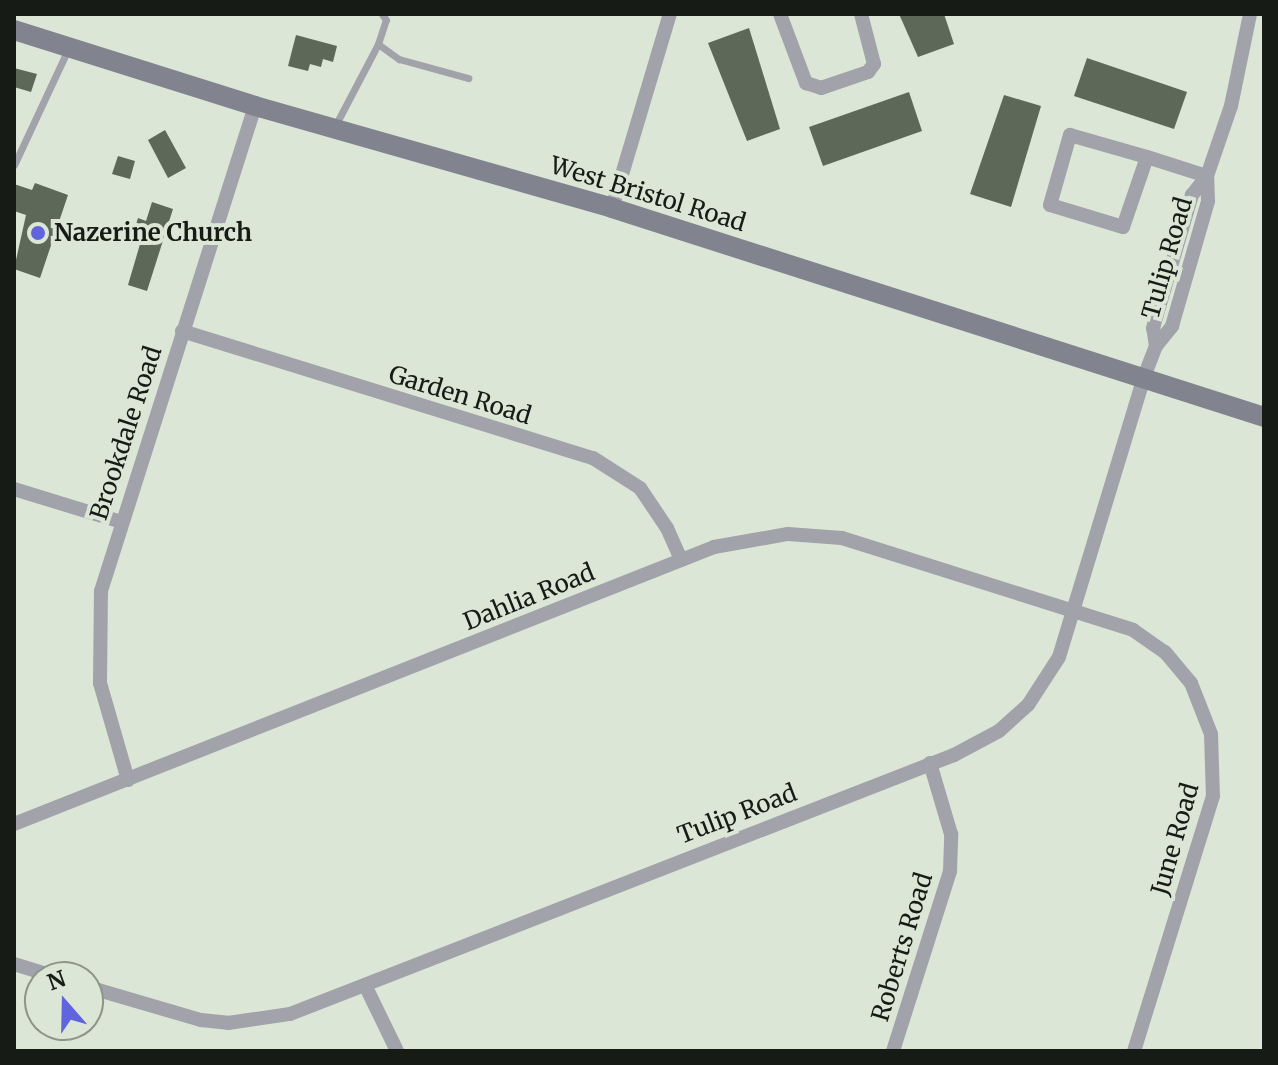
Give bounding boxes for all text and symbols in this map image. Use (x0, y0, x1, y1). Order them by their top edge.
street label: West Bristol Road (547, 151, 749, 237)
street label: Tulip Road (1136, 194, 1198, 322)
place label: Nazerine Church (54, 219, 252, 247)
marker: Nazerine Church (29, 224, 47, 242)
street label: Brookdale Road (84, 343, 168, 523)
street label: Garden Road (385, 360, 535, 430)
street label: Dahlia Road (459, 558, 599, 636)
street label: Tulip Road (673, 778, 801, 850)
street label: June Road (1145, 780, 1205, 898)
street label: Roberts Road (866, 869, 938, 1025)
north arrow (24, 961, 104, 1041)
text: N (44, 964, 69, 996)

